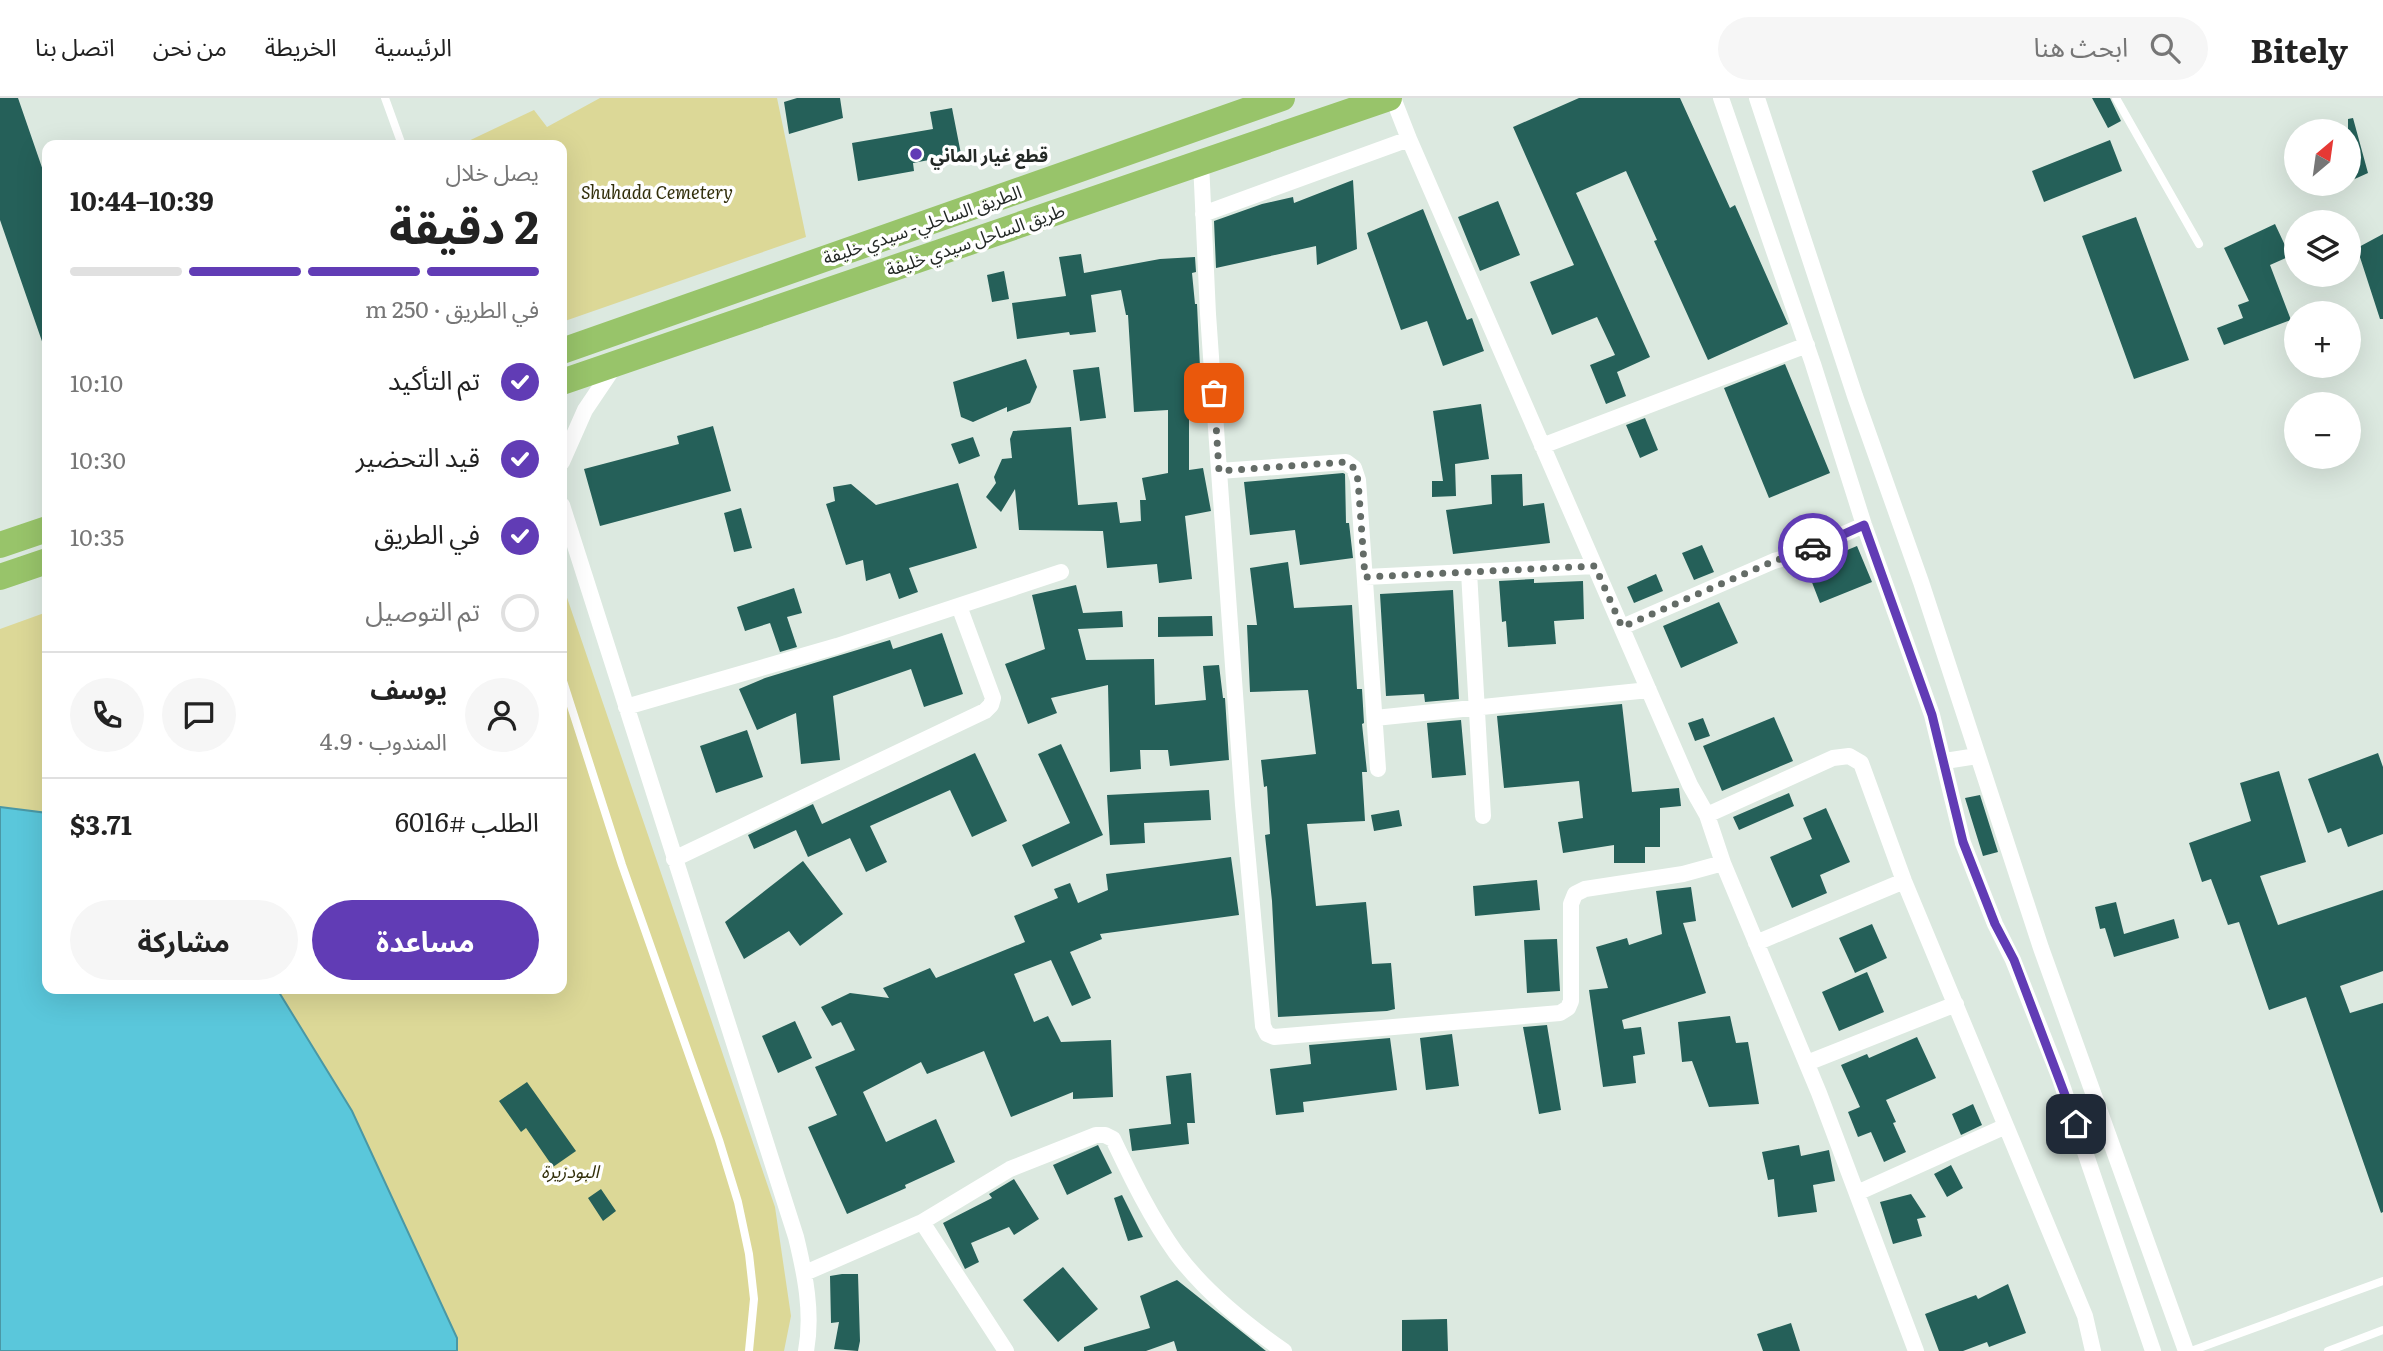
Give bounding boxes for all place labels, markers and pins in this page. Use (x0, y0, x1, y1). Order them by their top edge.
place label: قطع غيار الماني (930, 141, 1048, 170)
marker: قطع غيار الماني (908, 146, 924, 162)
pin (1184, 363, 1244, 423)
pin (2046, 1094, 2106, 1154)

